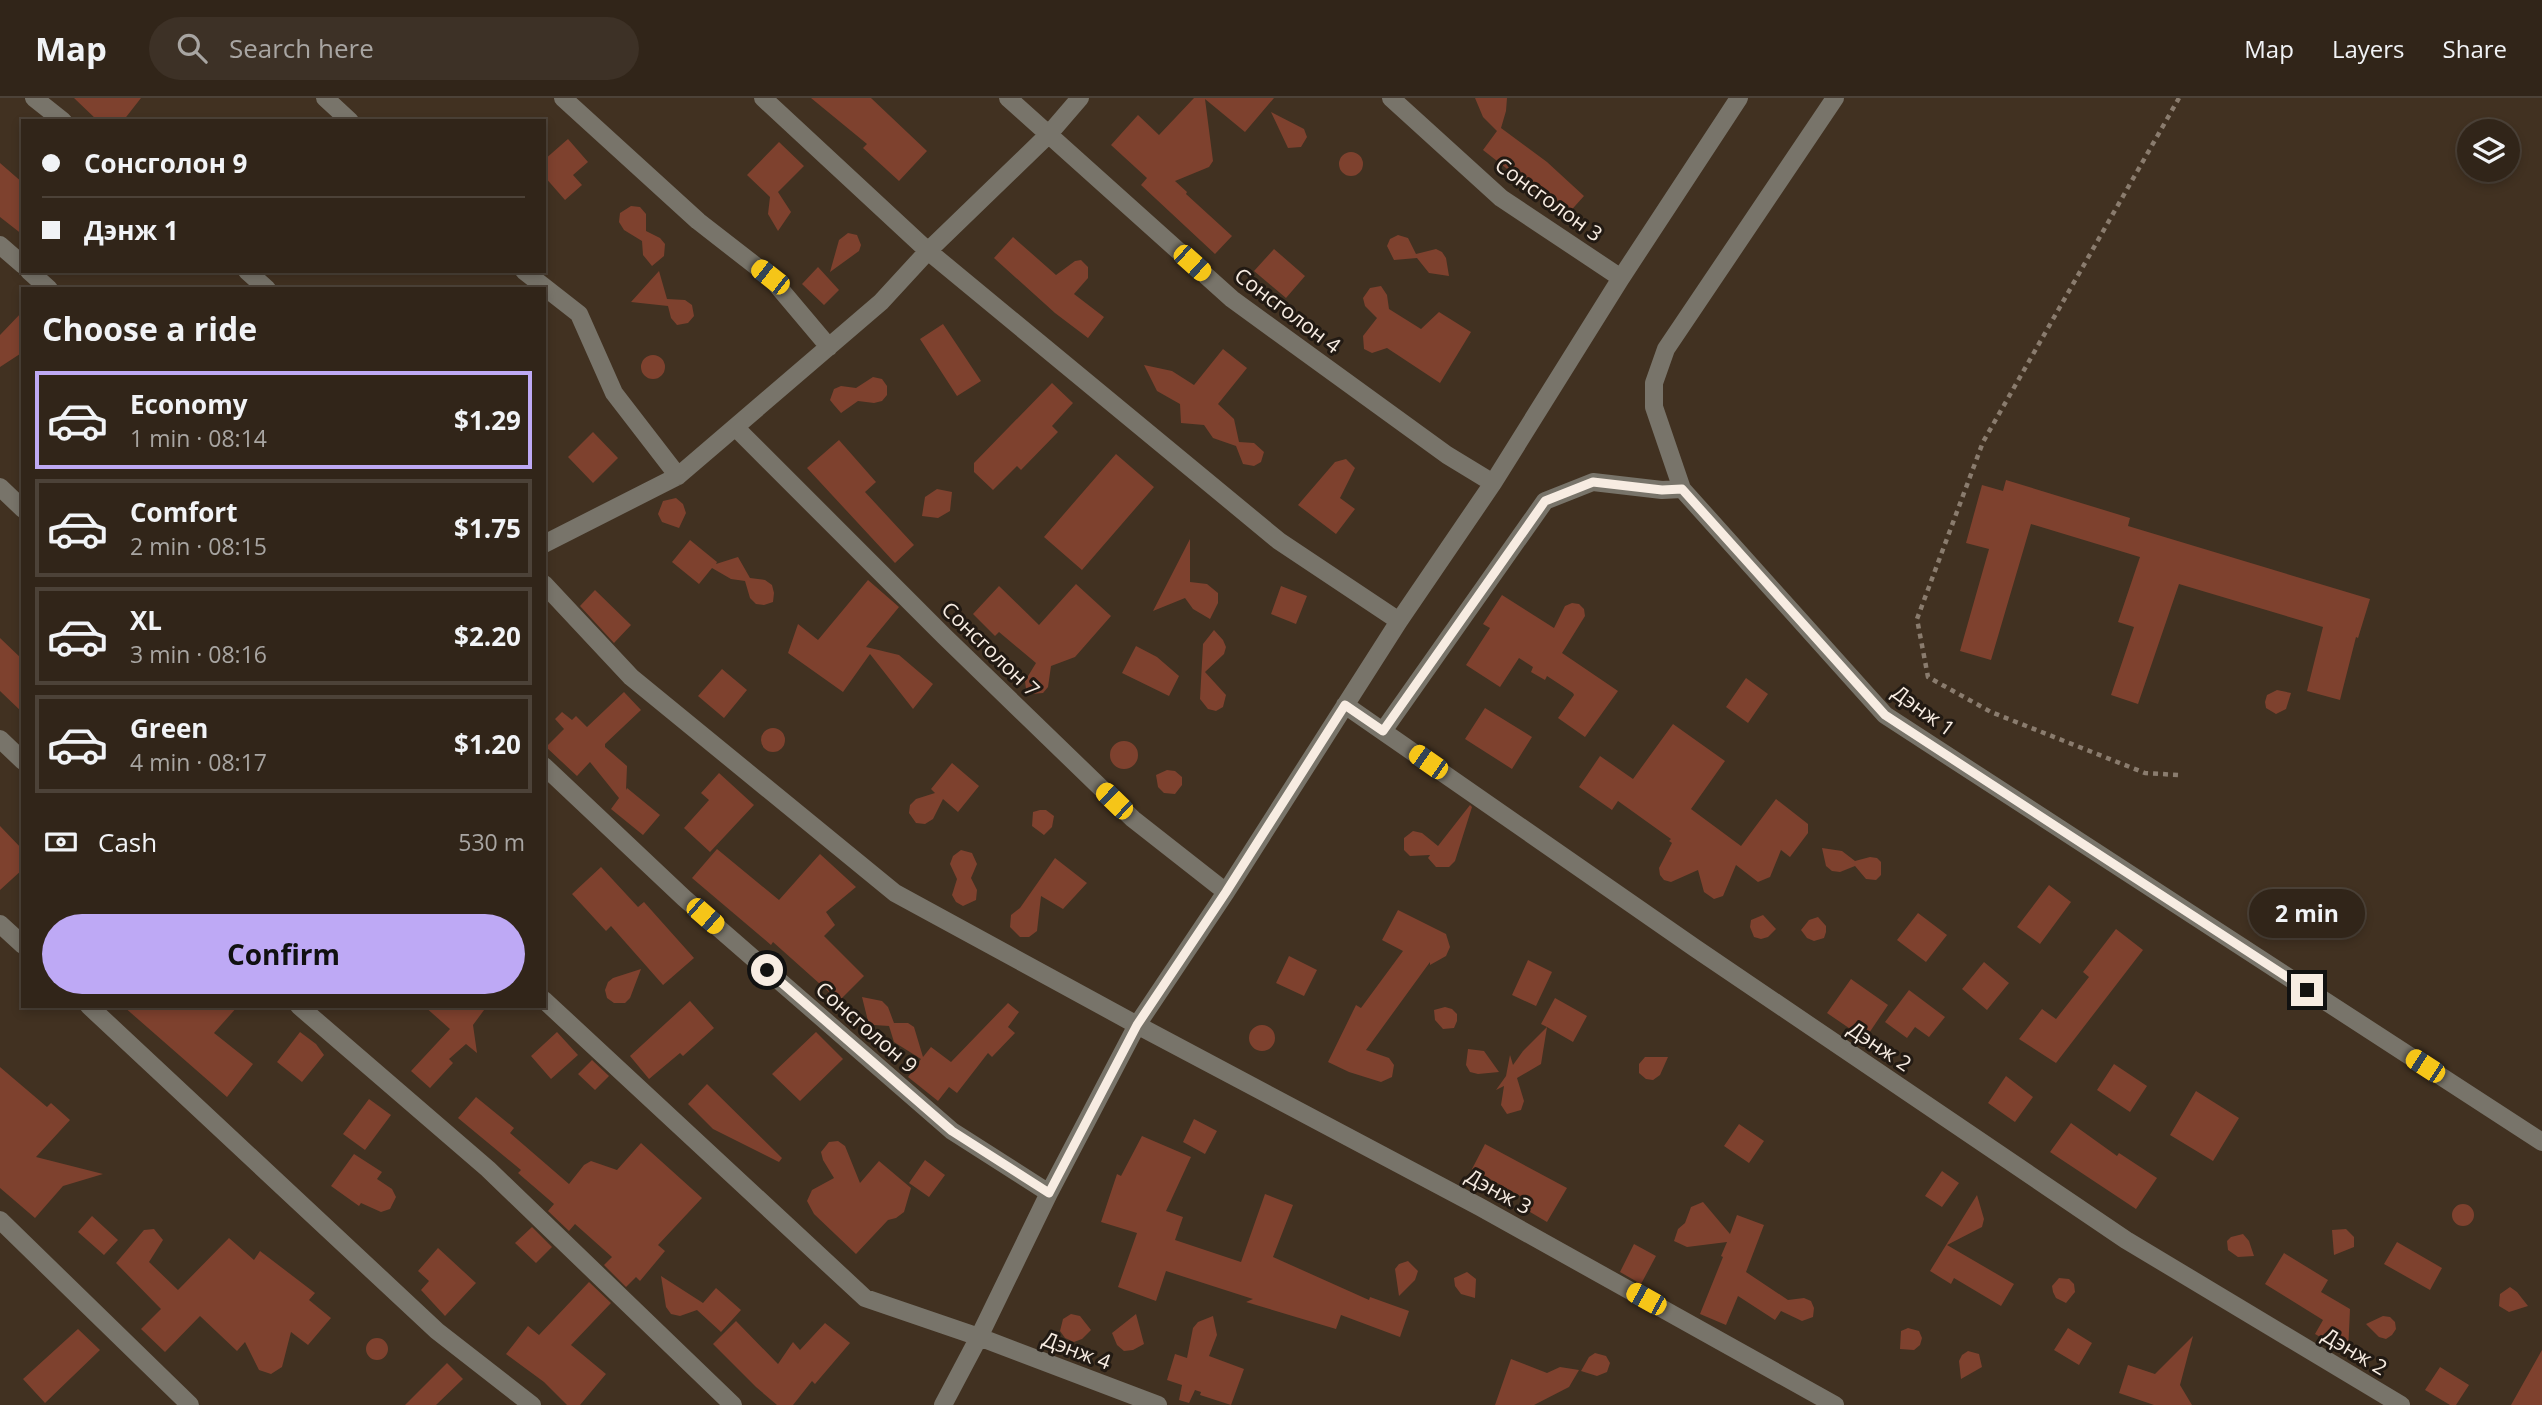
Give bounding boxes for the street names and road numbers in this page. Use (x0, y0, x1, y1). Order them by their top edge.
street label: Сонсголон 3 (1490, 151, 1608, 247)
street label: Сонсголон 4 (1229, 261, 1347, 359)
street label: Сонсголон 7 (936, 595, 1046, 703)
street label: Дэнж 1 (1887, 678, 1961, 742)
street label: Сонсголон 9 (810, 975, 924, 1079)
street label: Дэнж 2 (1843, 1015, 1917, 1077)
street label: Дэнж 3 (1461, 1162, 1537, 1220)
street label: Дэнж 2 (2317, 1321, 2393, 1381)
street label: Дэнж 4 (1039, 1324, 1115, 1376)

